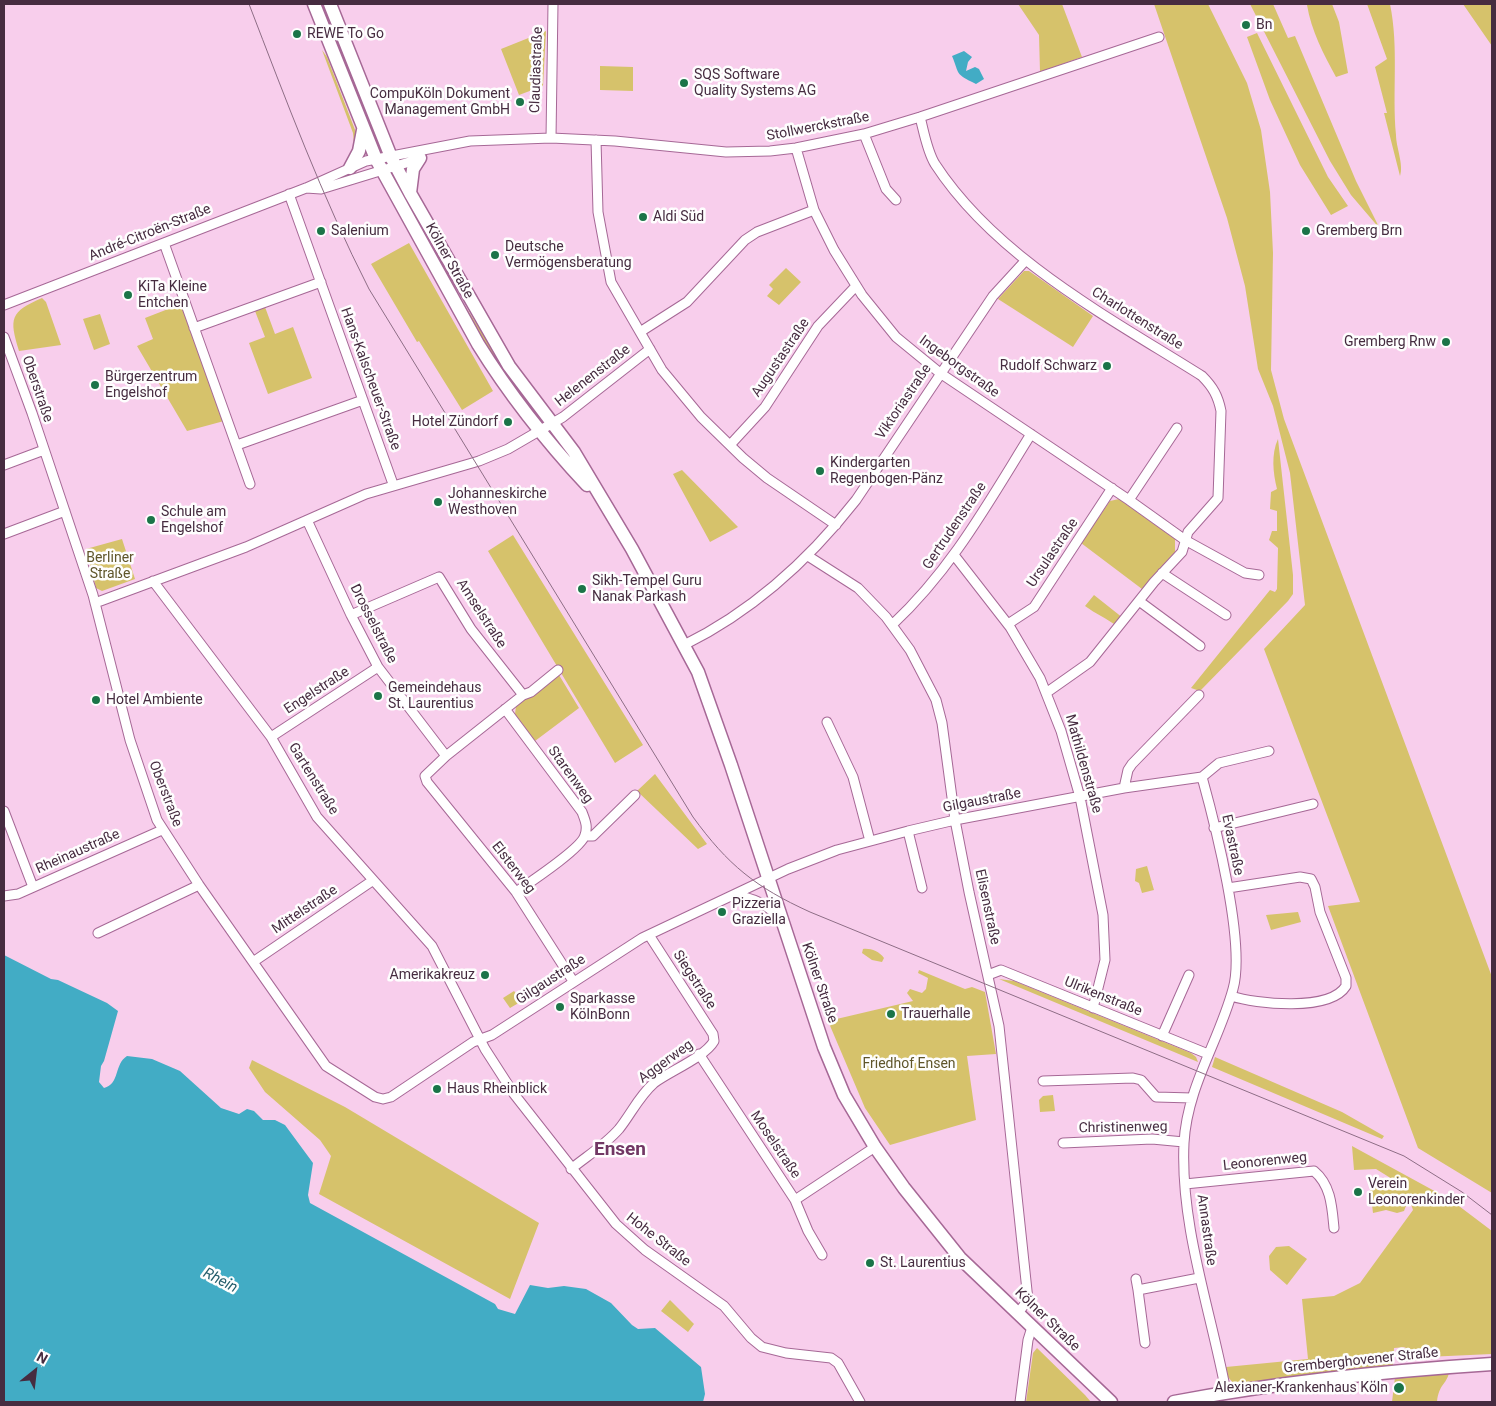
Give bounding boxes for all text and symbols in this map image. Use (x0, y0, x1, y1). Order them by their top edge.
place label: Bn (1256, 17, 1272, 33)
marker: Bn (1240, 19, 1252, 31)
place label: REWE To Go (307, 26, 384, 42)
street label: Claudiastraße (527, 27, 547, 113)
marker: REWE To Go (291, 28, 303, 40)
place label: SQS Software Quality Systems AG (694, 67, 816, 100)
marker: SQS Software Quality Systems AG (678, 77, 690, 89)
place label: CompuKöln Dokument Management GmbH (370, 86, 510, 118)
marker: CompuKöln Dokument Management GmbH (514, 96, 526, 108)
street label: Stollwerckstraße (765, 109, 871, 145)
street label: André-Citroën-Straße (87, 201, 213, 265)
place label: Aldi Süd (653, 209, 704, 225)
marker: Aldi Süd (637, 211, 649, 223)
street label: Kölner Straße (421, 220, 477, 302)
place label: Salenium (331, 223, 389, 239)
place label: Gremberg Brn (1316, 223, 1402, 239)
marker: Salenium (315, 225, 327, 237)
marker: Gremberg Brn (1300, 225, 1312, 237)
place label: Deutsche Vermögensberatung (505, 239, 632, 272)
marker: Deutsche Vermögensberatung (489, 249, 501, 261)
place label: KiTa Kleine Entchen (138, 279, 207, 312)
street label: Charlottenstraße (1088, 284, 1186, 354)
marker: KiTa Kleine Entchen (122, 289, 134, 301)
street label: Hans-Kalscheuer-Straße (336, 305, 404, 453)
street label: Augustastraße (748, 315, 814, 401)
street label: Ingeborgstraße (916, 332, 1002, 402)
place label: Gremberg Rnw (1344, 334, 1436, 350)
marker: Gremberg Rnw (1440, 336, 1452, 348)
street label: Helenenstraße (552, 341, 634, 411)
street label: Oberstraße (18, 354, 56, 424)
place label: Rudolf Schwarz (1000, 358, 1097, 374)
marker: Rudolf Schwarz (1101, 360, 1113, 372)
street label: Viktoriastraße (873, 361, 935, 443)
place label: Bürgerzentrum Engelshof (105, 369, 197, 402)
marker: Bürgerzentrum Engelshof (89, 379, 101, 391)
place label: Hotel Zündorf (412, 414, 498, 430)
marker: Hotel Zündorf (502, 416, 514, 428)
place label: Kindergarten Regenbogen-Pänz (830, 455, 943, 488)
marker: Kindergarten Regenbogen-Pänz (814, 465, 826, 477)
street label: Gertrudenstraße (920, 479, 990, 573)
place label: Johanneskirche Westhoven (448, 486, 547, 518)
marker: Johanneskirche Westhoven (432, 496, 444, 508)
place label: Schule am Engelshof (161, 504, 226, 536)
marker: Schule am Engelshof (145, 514, 157, 526)
street label: Ursulastraße (1024, 515, 1082, 591)
park label: Berliner Straße (86, 550, 134, 582)
place label: Sikh-Tempel Guru Nanak Parkash (592, 573, 702, 606)
street label: Amselstraße (452, 576, 510, 652)
street label: Drosselstraße (346, 582, 400, 666)
marker: Sikh-Tempel Guru Nanak Parkash (576, 583, 588, 595)
street label: Engelstraße (281, 664, 353, 718)
place label: Gemeindehaus St. Laurentius (388, 680, 481, 712)
marker: Gemeindehaus St. Laurentius (372, 690, 384, 702)
place label: Hotel Ambiente (106, 692, 203, 708)
marker: Hotel Ambiente (90, 694, 102, 706)
street label: Mathildenstraße (1061, 713, 1105, 815)
street label: Gartenstraße (284, 740, 342, 818)
street label: Starenweg (544, 743, 596, 807)
street label: Oberstraße (145, 759, 185, 829)
street label: Gilgaustraße (942, 785, 1022, 817)
street label: Evastraße (1217, 813, 1247, 877)
street label: Rheinaustraße (34, 826, 122, 878)
street label: Elsterweg (488, 839, 538, 897)
street label: Elisenstraße (971, 868, 1003, 946)
street label: Mittelstraße (269, 882, 341, 938)
place label: Pizzeria Graziella (732, 896, 786, 929)
marker: Pizzeria Graziella (716, 906, 728, 918)
street label: Kölner Straße (797, 941, 841, 1025)
street label: Siegstraße (669, 947, 719, 1013)
street label: Gilgaustraße (513, 951, 589, 1009)
place label: Amerikakreuz (390, 967, 475, 983)
marker: Amerikakreuz (479, 969, 491, 981)
street label: Ulrikenstraße (1062, 974, 1144, 1020)
place label: Sparkasse KölnBonn (570, 991, 635, 1024)
marker: Sparkasse KölnBonn (554, 1001, 566, 1013)
place label: Trauerhalle (901, 1006, 970, 1022)
marker: Trauerhalle (885, 1008, 897, 1020)
street label: Aggerweg (636, 1037, 696, 1087)
park label: Friedhof Ensen (862, 1056, 956, 1072)
place label: Haus Rheinblick (447, 1081, 547, 1097)
marker: Haus Rheinblick (431, 1083, 443, 1095)
street label: Moselstraße (746, 1108, 804, 1182)
street label: Christinenweg (1078, 1119, 1168, 1137)
district label: Ensen (594, 1139, 646, 1161)
street label: Leonorenweg (1222, 1149, 1308, 1175)
place label: Verein Leonorenkinder (1368, 1176, 1465, 1208)
marker: Verein Leonorenkinder (1352, 1186, 1364, 1198)
street label: Annastraße (1193, 1193, 1219, 1267)
street label: Hohe Straße (622, 1210, 694, 1270)
place label: St. Laurentius (880, 1255, 966, 1271)
marker: St. Laurentius (864, 1257, 876, 1269)
water label: Rhein (200, 1265, 240, 1297)
street label: Kölner Straße (1011, 1285, 1083, 1355)
street label: Gremberghovener Straße (1283, 1345, 1439, 1377)
north arrow (10, 1346, 60, 1396)
text: N (34, 1348, 50, 1367)
place label: Alexianer-Krankenhaus Köln (1214, 1380, 1388, 1396)
marker: Alexianer-Krankenhaus Köln (1392, 1381, 1406, 1395)

